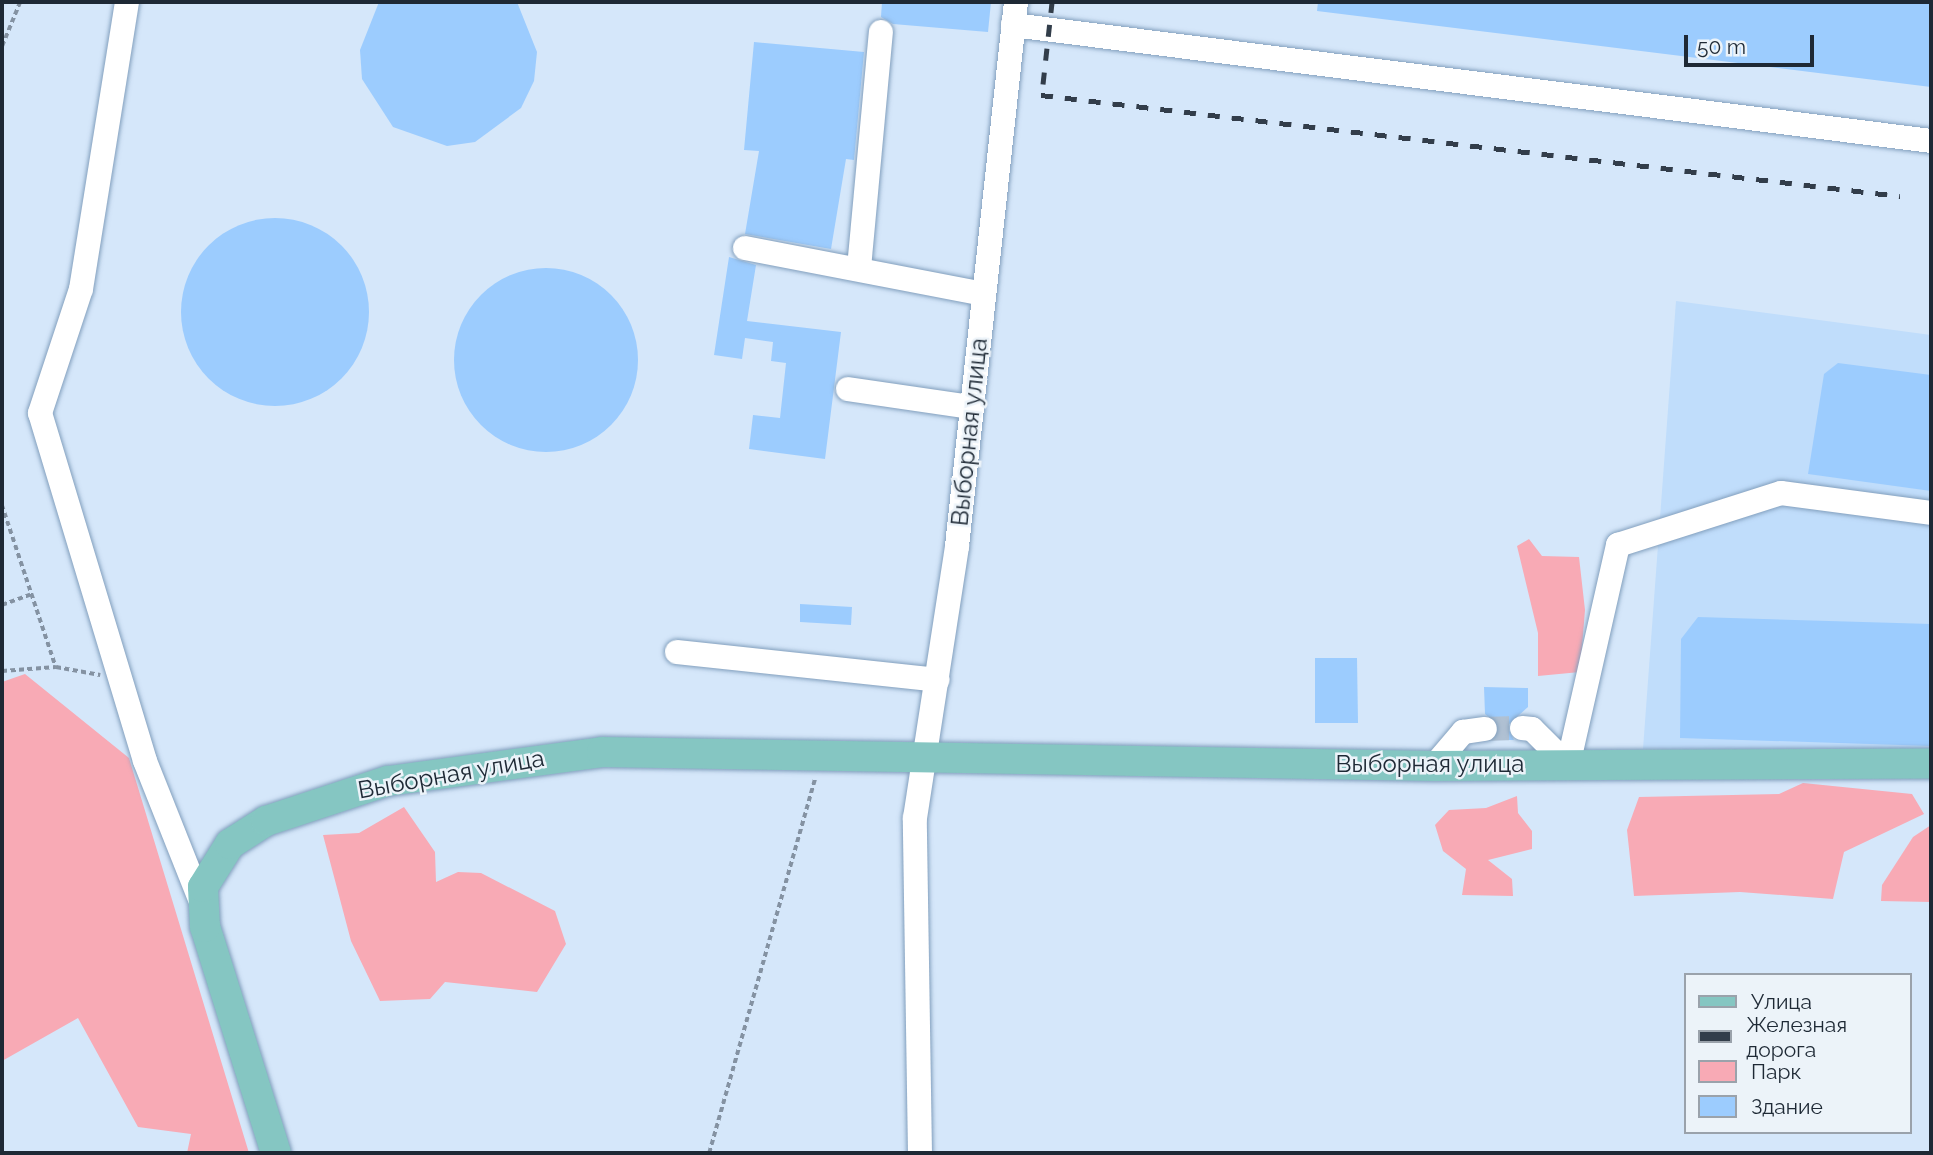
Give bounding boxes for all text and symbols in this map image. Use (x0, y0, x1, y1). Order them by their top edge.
scale bar (1688, 21, 1818, 65)
text: 50 m (1697, 34, 1746, 59)
street label: Выборная улица (945, 336, 993, 528)
street label: Выборная улица (355, 743, 547, 805)
street label: Выборная улица (1335, 750, 1525, 778)
legend (1685, 973, 1912, 1134)
text: Улица (1751, 989, 1812, 1014)
text: Железная дорога (1746, 1012, 1847, 1062)
text: Парк (1751, 1059, 1801, 1084)
text: Здание (1751, 1094, 1823, 1119)

